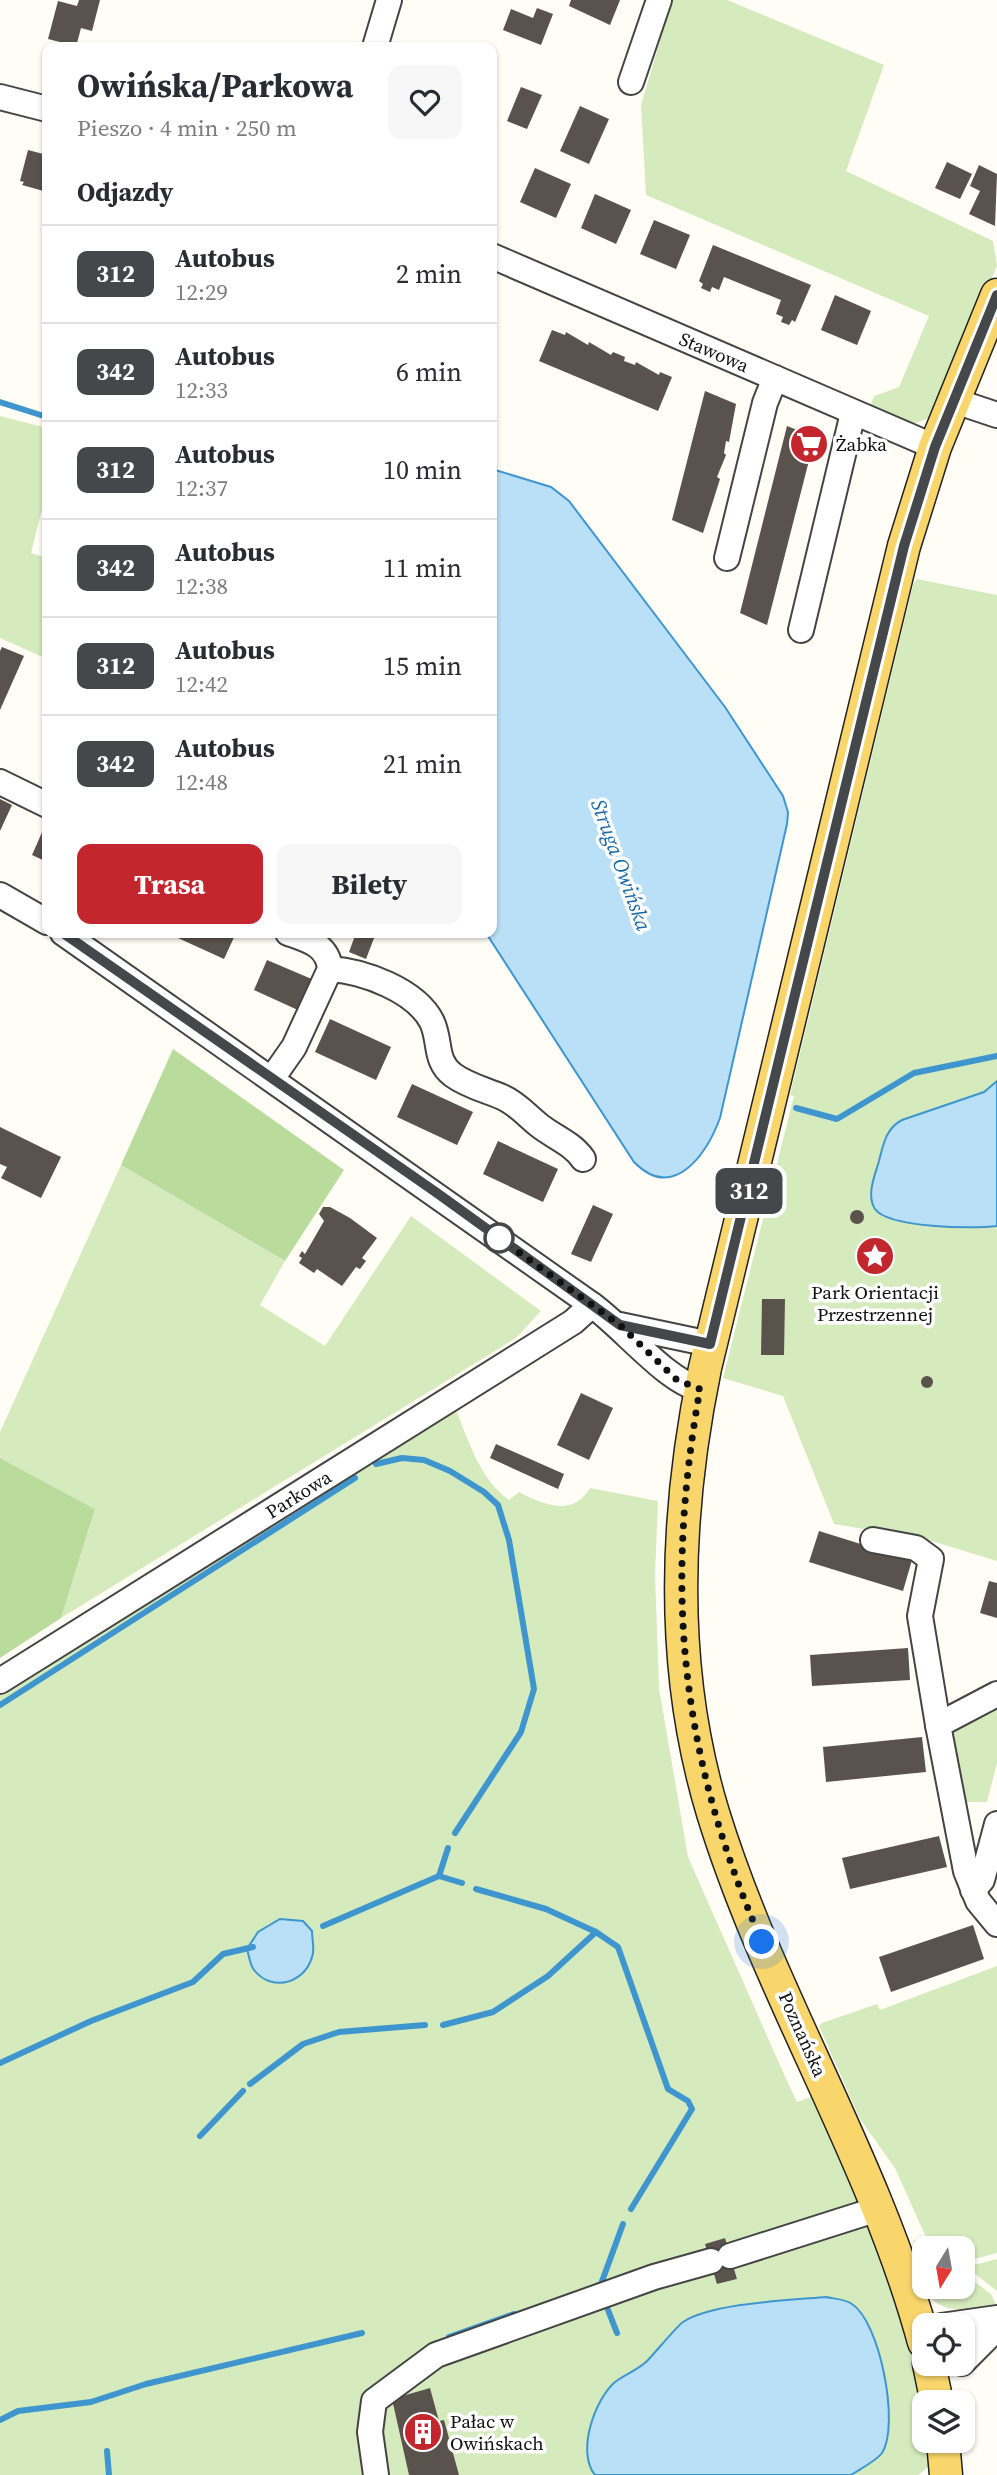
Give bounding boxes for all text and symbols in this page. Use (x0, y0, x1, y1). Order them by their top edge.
text: Owińska/Parkowa (77, 63, 353, 108)
button: heart (388, 65, 462, 139)
text: Pieszo · 4 min · 250 m (77, 112, 297, 144)
text: Odjazdy (77, 174, 173, 210)
text: Autobus (175, 240, 275, 276)
text: 2 min (396, 256, 462, 292)
text: 312 (96, 257, 135, 290)
text: 12:29 (175, 276, 228, 308)
street label: Stawowa (675, 325, 753, 378)
text: Autobus (175, 338, 275, 374)
text: 6 min (396, 354, 462, 390)
text: 342 (96, 355, 135, 388)
text: 12:33 (175, 374, 228, 406)
supermarket icon: Żabka (788, 423, 830, 465)
place label: Żabka (836, 431, 887, 457)
text: Autobus (175, 436, 275, 472)
text: 10 min (383, 452, 462, 488)
text: 312 (96, 453, 135, 486)
text: 12:37 (175, 472, 228, 504)
text: Autobus (175, 534, 275, 570)
text: 11 min (383, 550, 462, 586)
text: 342 (96, 551, 135, 584)
text: 12:38 (175, 570, 228, 602)
text: Autobus (175, 632, 275, 668)
text: 15 min (383, 648, 462, 684)
text: 312 (96, 649, 135, 682)
text: 12:42 (175, 668, 228, 700)
text: Autobus (175, 730, 275, 766)
text: 21 min (383, 746, 462, 782)
text: 342 (96, 747, 135, 780)
text: 12:48 (175, 766, 228, 798)
water label: Struga Owińska (584, 795, 659, 935)
button: Trasa (77, 844, 263, 924)
button: Bilety (277, 844, 462, 924)
line badge: 312 (709, 1168, 789, 1214)
text: 312 (729, 1174, 769, 1207)
unlabelled marker (484, 1223, 514, 1253)
place icon: Park Orientacji Przestrzennej (854, 1235, 896, 1277)
place label: Park Orientacji Przestrzennej (811, 1279, 939, 1327)
street label: Parkowa (260, 1464, 336, 1524)
your location (744, 1924, 779, 1959)
street label: Poznańska (773, 1987, 833, 2081)
north arrow (912, 2236, 975, 2300)
map controls (912, 2236, 975, 2453)
button: locate (912, 2313, 975, 2376)
button: layers (912, 2390, 975, 2453)
place label: Pałac w Owińskach (450, 2408, 544, 2456)
building icon: Pałac w Owińskach (402, 2411, 444, 2453)

